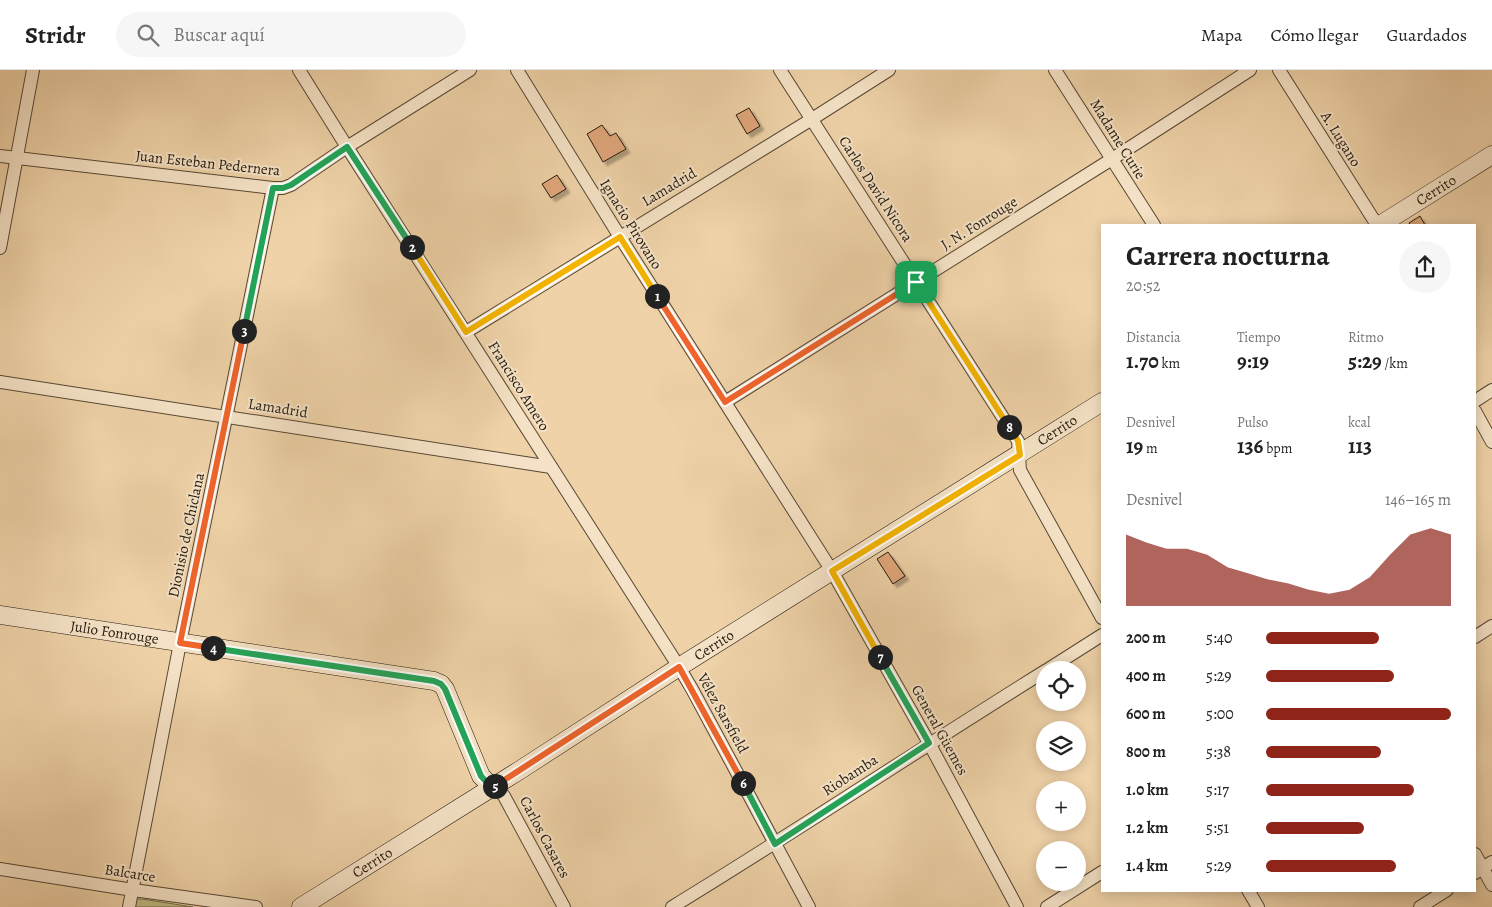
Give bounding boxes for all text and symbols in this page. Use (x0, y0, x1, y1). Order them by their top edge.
search box (116, 12, 466, 57)
text: Stridr (25, 19, 86, 51)
icon: search (134, 21, 162, 49)
text: Buscar aquí (174, 22, 265, 48)
text: Mapa (1201, 23, 1242, 47)
text: Cómo llegar (1270, 23, 1359, 47)
text: Guardados (1387, 23, 1467, 47)
street label: Madame Curie (1085, 95, 1151, 183)
street label: A. Lugano (1316, 107, 1366, 170)
street label: Carlos David Nicora (834, 132, 918, 246)
street label: Juan Esteban Pedernera (135, 145, 281, 181)
street label: Lamadrid (638, 162, 701, 211)
street label: Cerrito (1412, 170, 1460, 210)
street label: Ignacio Pirovano (595, 175, 667, 273)
street label: J. N. Fonrouge (937, 191, 1021, 255)
pin: 2 (400, 234, 424, 260)
text: Carrera nocturna (1126, 237, 1330, 275)
text: 2 (409, 238, 416, 257)
button: share (1399, 241, 1451, 293)
pin (895, 261, 937, 303)
icon: arrive (902, 268, 930, 296)
text: 20:52 (1126, 275, 1160, 297)
pin: 1 (644, 284, 670, 308)
text: 1 (655, 287, 660, 306)
pin: 3 (232, 318, 256, 344)
text: 3 (241, 322, 248, 341)
text: Distancia (1126, 328, 1181, 347)
text: Tiempo (1237, 328, 1280, 347)
text: Ritmo (1348, 328, 1384, 347)
street label: Francisco Amero (483, 337, 555, 435)
text: 1.70 (1126, 347, 1159, 375)
text: 9:19 (1237, 347, 1269, 375)
text: 5:29 (1348, 347, 1382, 375)
text: km (1159, 354, 1180, 373)
text: /km (1382, 354, 1408, 373)
street label: Lamadrid (247, 393, 310, 423)
street label: Cerrito (1033, 410, 1081, 450)
text: Desnivel (1126, 413, 1175, 432)
text: Pulso (1237, 413, 1268, 432)
text: kcal (1348, 413, 1370, 432)
pin: 8 (996, 414, 1022, 440)
text: 8 (1006, 418, 1013, 437)
text: 19 (1126, 432, 1143, 460)
text: 136 (1237, 432, 1263, 460)
text: 113 (1348, 432, 1372, 460)
text: m (1143, 439, 1158, 458)
text: bpm (1263, 439, 1292, 458)
street label: Dionisio de Chiclana (163, 471, 209, 599)
text: Desnivel (1126, 489, 1182, 511)
text: 146–165 m (1385, 489, 1451, 511)
street label: Julio Fonrouge (69, 616, 161, 649)
street label: Cerrito (690, 625, 738, 665)
text: 200 m (1126, 627, 1166, 649)
text: 5:40 (1206, 627, 1232, 649)
pin: 4 (200, 636, 226, 660)
text: 4 (210, 639, 217, 658)
pin: 7 (868, 644, 892, 670)
text: 7 (878, 648, 883, 667)
map controls (1036, 661, 1086, 891)
button: locate (1036, 661, 1086, 711)
text: 400 m (1126, 665, 1166, 687)
text: 5:29 (1206, 665, 1232, 687)
street label: Vélez Sarsfield (692, 669, 754, 757)
street label: General Güemes (907, 681, 973, 779)
text: 600 m (1126, 703, 1166, 725)
text: 5:00 (1206, 703, 1234, 725)
button: layers (1036, 721, 1086, 771)
text: 800 m (1126, 741, 1166, 763)
text: 5:38 (1206, 741, 1231, 763)
street label: Riobamba (818, 750, 882, 800)
pin: 6 (730, 770, 756, 796)
pin: 5 (482, 774, 508, 798)
text: 6 (740, 774, 747, 793)
text: 5 (493, 777, 498, 796)
text: 1.0 km (1126, 779, 1169, 801)
text: 5:17 (1206, 779, 1229, 801)
button: + (1036, 781, 1086, 831)
street label: Carlos Casares (515, 793, 575, 881)
text: 1.2 km (1126, 817, 1168, 839)
text: 5:51 (1206, 817, 1229, 839)
button: − (1036, 841, 1086, 891)
street label: Cerrito (348, 842, 396, 883)
text: 1.4 km (1126, 855, 1168, 877)
text: 5:29 (1206, 855, 1232, 877)
street label: Balcarce (103, 859, 157, 887)

